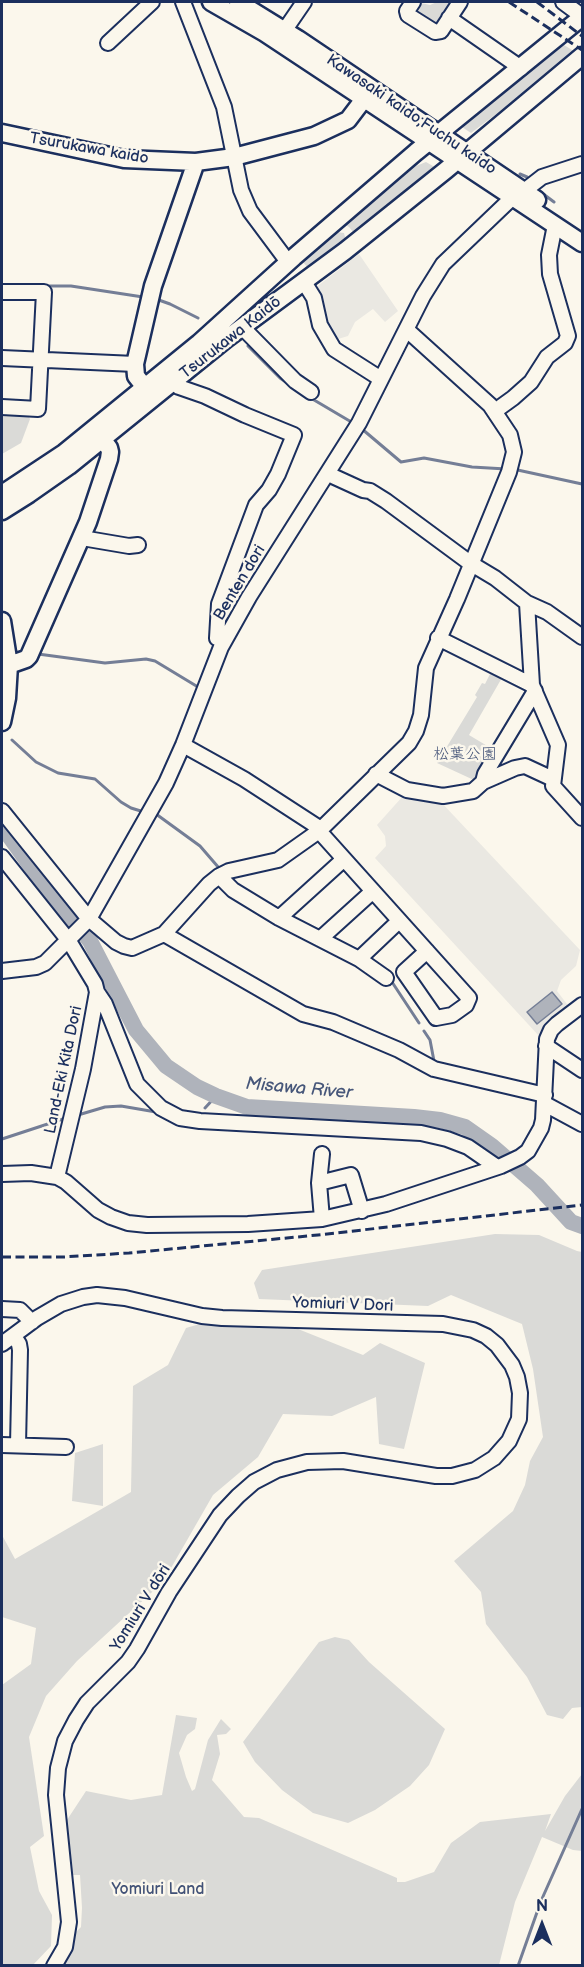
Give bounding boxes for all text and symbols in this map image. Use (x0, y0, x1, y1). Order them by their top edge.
street label: Kawasaki kaido;Fuchu kaido (322, 51, 500, 179)
street label: Tsurukawa kaido (28, 129, 150, 169)
street label: Tsurukawa Kaidō (177, 293, 285, 383)
street label: Benten dori (210, 542, 270, 624)
park label: 松葉公園 (433, 745, 497, 765)
street label: Land-Eki Kita Dori (41, 1004, 87, 1136)
water label: Misawa River (245, 1074, 353, 1104)
street label: Yomiuri V Dori (292, 1294, 394, 1316)
street label: Yomiuri V dōri (107, 1561, 175, 1655)
park label: Yomiuri Land (112, 1880, 204, 1900)
north arrow (512, 1895, 572, 1955)
text: N (536, 1897, 548, 1916)

